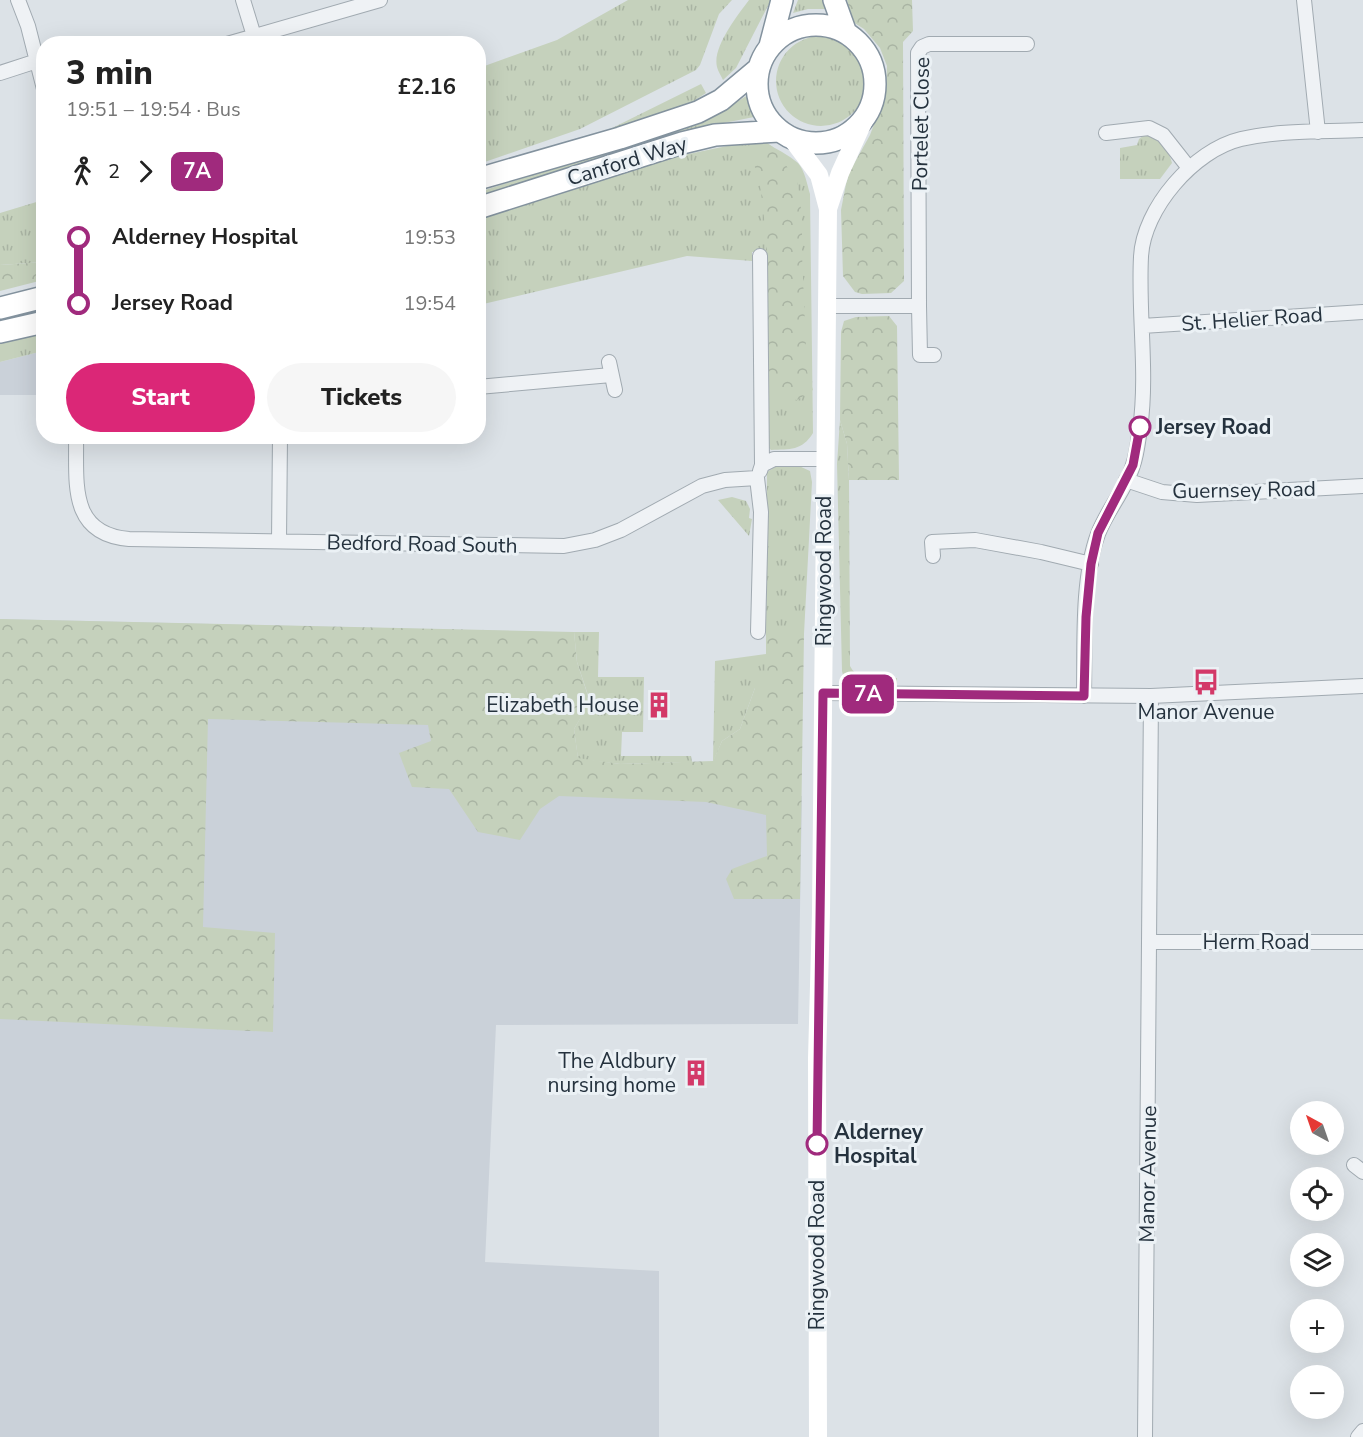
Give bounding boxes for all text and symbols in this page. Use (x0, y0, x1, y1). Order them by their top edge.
text: 3 min (66, 51, 153, 96)
street label: Portelet Close (906, 57, 936, 191)
text: £2.16 (398, 72, 456, 102)
text: 19:51 – 19:54 · Bus (66, 96, 241, 123)
street label: Canford Way (564, 129, 691, 193)
icon: walk (66, 155, 99, 188)
icon: forward (129, 155, 162, 188)
text: 7A (183, 157, 211, 185)
text: 2 (108, 158, 120, 185)
text: Alderney Hospital (112, 222, 298, 252)
text: 19:53 (403, 224, 456, 251)
text: Jersey Road (112, 288, 233, 318)
text: 19:54 (403, 290, 456, 317)
street label: St. Helier Road (1180, 300, 1324, 338)
button: Start (66, 363, 255, 432)
button: Tickets (267, 363, 456, 432)
place label: Jersey Road (1155, 413, 1271, 441)
marker: Jersey Road (1129, 416, 1151, 438)
street label: Guernsey Road (1172, 475, 1316, 505)
street label: Ringwood Road (810, 496, 838, 646)
street label: Bedford Road South (326, 528, 518, 560)
bus stop icon: Manor Avenue (1191, 667, 1221, 697)
line badge: 7A (841, 674, 895, 714)
text: 7A (854, 680, 882, 708)
building icon: Elizabeth House (644, 690, 674, 720)
place label: Elizabeth House (486, 691, 639, 719)
place label: Manor Avenue (1137, 698, 1275, 726)
street label: Herm Road (1203, 928, 1309, 956)
place label: The Aldbury nursing home (548, 1047, 676, 1099)
building icon: The Aldbury nursing home (681, 1058, 711, 1088)
north arrow (1290, 1101, 1344, 1155)
map controls (1290, 1101, 1344, 1419)
street label: Manor Avenue (1133, 1105, 1163, 1243)
place label: Alderney Hospital (834, 1118, 924, 1170)
marker: Alderney Hospital (806, 1133, 828, 1155)
button: locate (1290, 1167, 1344, 1221)
street label: Ringwood Road (803, 1180, 831, 1330)
button: layers (1290, 1233, 1344, 1287)
button: + (1290, 1299, 1344, 1353)
button: − (1290, 1365, 1344, 1419)

